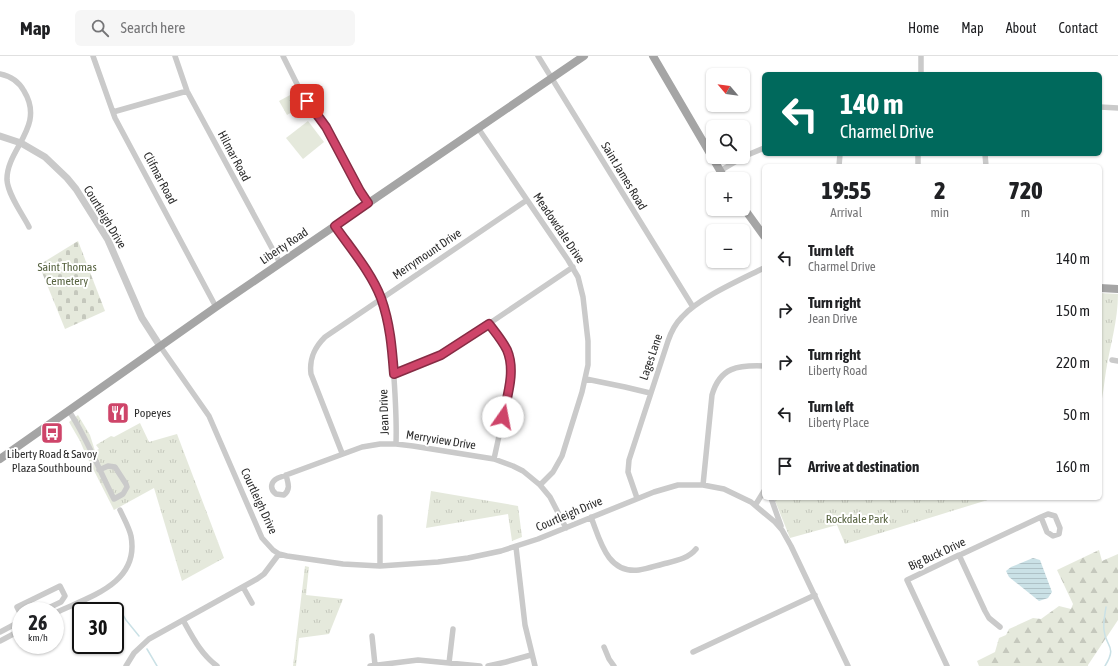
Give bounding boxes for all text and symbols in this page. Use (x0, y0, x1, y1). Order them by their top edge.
search box (75, 10, 355, 46)
text: Map (20, 17, 51, 39)
icon: search (89, 17, 111, 39)
text: Search here (121, 19, 185, 36)
text: Home (908, 20, 939, 36)
text: Map (961, 20, 984, 36)
text: About (1006, 20, 1037, 36)
text: Contact (1059, 20, 1098, 36)
north arrow (706, 68, 750, 112)
map controls (706, 68, 750, 268)
pin (290, 84, 324, 118)
icon: left (774, 88, 826, 140)
text: 140 m (840, 88, 903, 120)
icon: arrive (296, 90, 318, 112)
button: search (706, 120, 750, 164)
text: Charmel Drive (840, 121, 934, 142)
street label: Hilmar Road (215, 128, 253, 184)
street label: Saint James Road (598, 140, 650, 212)
street label: Clifmar Road (140, 150, 180, 206)
button: + (706, 172, 750, 216)
text: 19:55 (822, 177, 871, 204)
text: 2 (934, 177, 945, 204)
text: 720 (1009, 177, 1042, 204)
street label: Courtleigh Drive (81, 183, 129, 251)
street label: Meadowdale Drive (530, 190, 588, 266)
text: Arrival (830, 205, 862, 220)
text: min (930, 205, 949, 220)
text: m (1021, 205, 1030, 220)
button: − (706, 224, 750, 268)
street label: Liberty Road (257, 225, 311, 267)
street label: Merrymount Drive (390, 226, 464, 282)
text: Turn left (808, 242, 854, 259)
icon: left (774, 247, 796, 269)
text: 140 m (1056, 250, 1090, 267)
text: Charmel Drive (808, 259, 876, 274)
park label: Saint Thomas Cemetery (37, 260, 97, 288)
text: Turn right (808, 294, 861, 311)
icon: right (774, 299, 796, 321)
text: 150 m (1056, 302, 1090, 319)
text: Jean Drive (808, 311, 857, 326)
street label: Lages Lane (637, 332, 665, 382)
text: Turn right (808, 346, 861, 363)
icon: right (774, 351, 796, 373)
text: 220 m (1056, 354, 1090, 371)
text: Liberty Road (808, 363, 868, 378)
street label: Jean Drive (376, 389, 392, 435)
position arrow (482, 396, 524, 438)
text: Turn left (808, 398, 854, 415)
restaurant icon: Popeyes (105, 400, 131, 426)
icon: left (774, 403, 796, 425)
place label: Popeyes (134, 406, 171, 420)
text: 50 m (1063, 406, 1090, 423)
text: Liberty Place (808, 415, 869, 430)
bus stop icon: Liberty Road & Savoy Plaza Southbound (39, 420, 65, 446)
street label: Merryview Drive (405, 428, 477, 452)
place label: Liberty Road & Savoy Plaza Southbound (7, 447, 97, 475)
icon: arrive (774, 455, 796, 477)
text: Arrive at destination (808, 458, 919, 475)
text: 160 m (1056, 458, 1090, 475)
street label: Courtleigh Drive (238, 466, 280, 536)
street label: Courtleigh Drive (534, 494, 604, 534)
park label: Rockdale Park (826, 512, 889, 526)
street label: Big Buck Drive (906, 535, 968, 573)
speed limit sign: 30 (72, 602, 124, 654)
text: 26 (29, 611, 47, 634)
text: km/h (28, 632, 48, 643)

